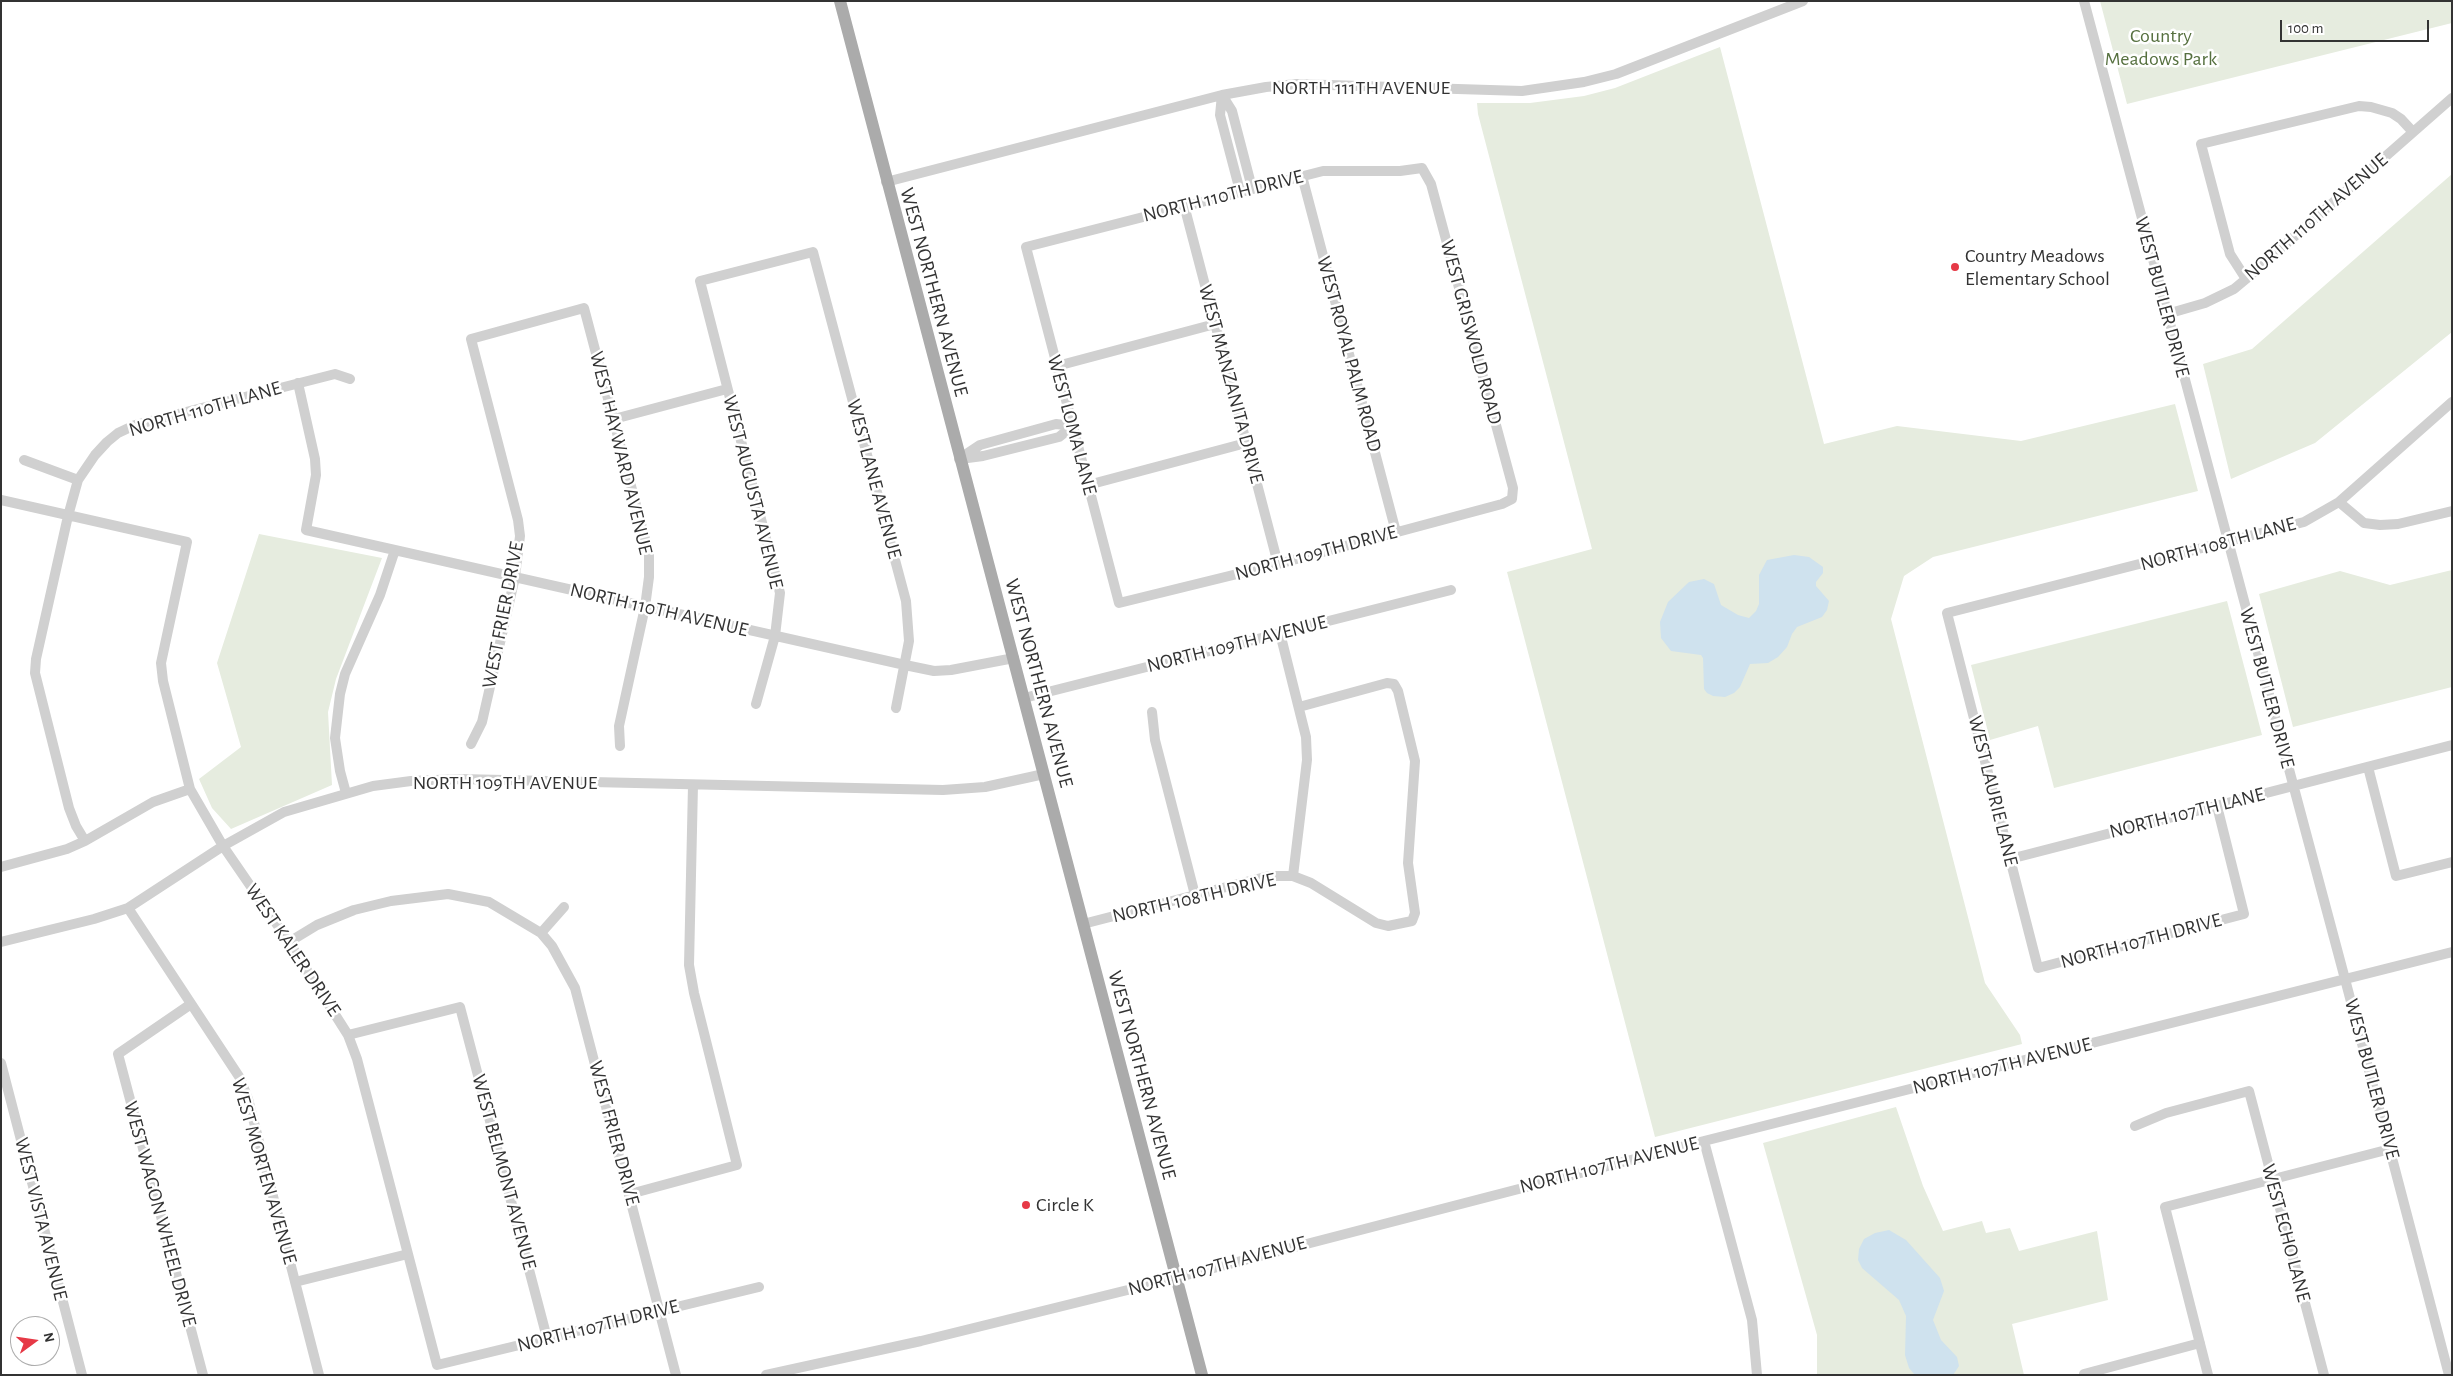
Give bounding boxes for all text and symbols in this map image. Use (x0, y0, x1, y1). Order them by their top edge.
scale bar (2283, 10, 2432, 42)
text: 100 m (2288, 21, 2323, 36)
park label: Country Meadows Park (2105, 24, 2217, 71)
street label: NORTH 111TH AVENUE (1272, 76, 1450, 100)
street label: NORTH 110TH AVENUE (2239, 148, 2393, 286)
street label: NORTH 110TH DRIVE (1140, 164, 1306, 228)
street label: WEST NORTHERN AVENUE (895, 185, 973, 399)
street label: WEST BUTLER DRIVE (2129, 214, 2195, 380)
street label: WEST GRISWOLD ROAD (1435, 237, 1507, 427)
place label: Country Meadows Elementary School (1965, 244, 2110, 291)
street label: WEST ROYAL PALM ROAD (1311, 254, 1387, 454)
marker: Country Meadows Elementary School (1949, 261, 1961, 273)
street label: WEST MANZANITA DRIVE (1193, 282, 1269, 486)
street label: WEST HAYWARD AVENUE (584, 349, 658, 557)
street label: WEST LOMA LANE (1042, 352, 1102, 498)
street label: NORTH 110TH LANE (126, 376, 284, 442)
street label: WEST AUGUSTA AVENUE (717, 393, 789, 591)
street label: WEST LANE AVENUE (841, 397, 907, 561)
street label: NORTH 108TH LANE (2138, 512, 2298, 576)
street label: NORTH 109TH DRIVE (1232, 520, 1400, 586)
street label: WEST FRIER DRIVE (477, 540, 529, 690)
street label: WEST NORTHERN AVENUE (1000, 576, 1078, 790)
street label: NORTH 110TH AVENUE (568, 578, 750, 642)
street label: WEST BUTLER DRIVE (2234, 605, 2300, 771)
street label: NORTH 109TH AVENUE (1145, 610, 1329, 678)
street label: WEST LAURIE LANE (1963, 713, 2023, 869)
street label: NORTH 109TH AVENUE (413, 771, 597, 795)
street label: NORTH 107TH LANE (2107, 782, 2267, 844)
street label: NORTH 108TH DRIVE (1110, 868, 1278, 928)
street label: WEST KALER DRIVE (240, 879, 346, 1021)
street label: NORTH 107TH DRIVE (2058, 908, 2224, 974)
street label: WEST NORTHERN AVENUE (1103, 968, 1181, 1182)
street label: WEST BUTLER DRIVE (2339, 996, 2405, 1162)
street label: NORTH 107TH AVENUE (1910, 1032, 2094, 1100)
street label: WEST FRIER DRIVE (583, 1058, 645, 1208)
street label: WEST BELMONT AVENUE (466, 1072, 542, 1272)
street label: WEST MORTEN AVENUE (226, 1075, 302, 1267)
street label: WEST WAGON WHEEL DRIVE (118, 1099, 202, 1329)
street label: NORTH 107TH AVENUE (1517, 1131, 1701, 1199)
street label: WEST VISTA AVENUE (9, 1135, 73, 1303)
street label: WEST ECHO LANE (2256, 1161, 2316, 1305)
place label: Circle K (1036, 1193, 1094, 1217)
marker: Circle K (1020, 1199, 1032, 1211)
street label: NORTH 107TH AVENUE (1125, 1231, 1309, 1301)
street label: NORTH 107TH DRIVE (515, 1294, 681, 1358)
north arrow (10, 1316, 60, 1366)
text: N (41, 1331, 57, 1344)

